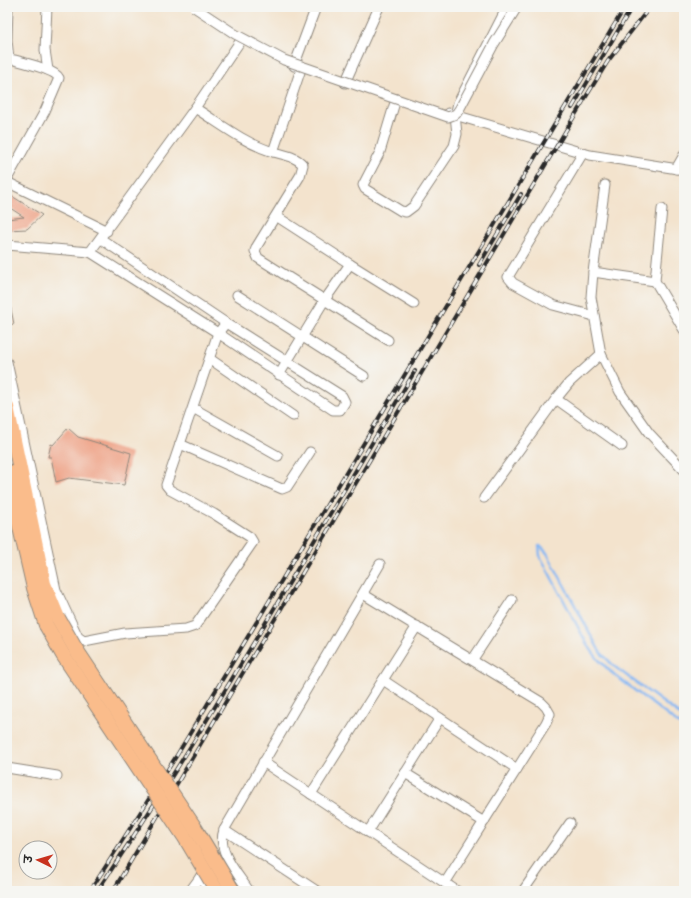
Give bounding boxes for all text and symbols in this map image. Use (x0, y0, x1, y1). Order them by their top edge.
north arrow (18, 840, 58, 880)
text: उ (22, 853, 35, 864)

